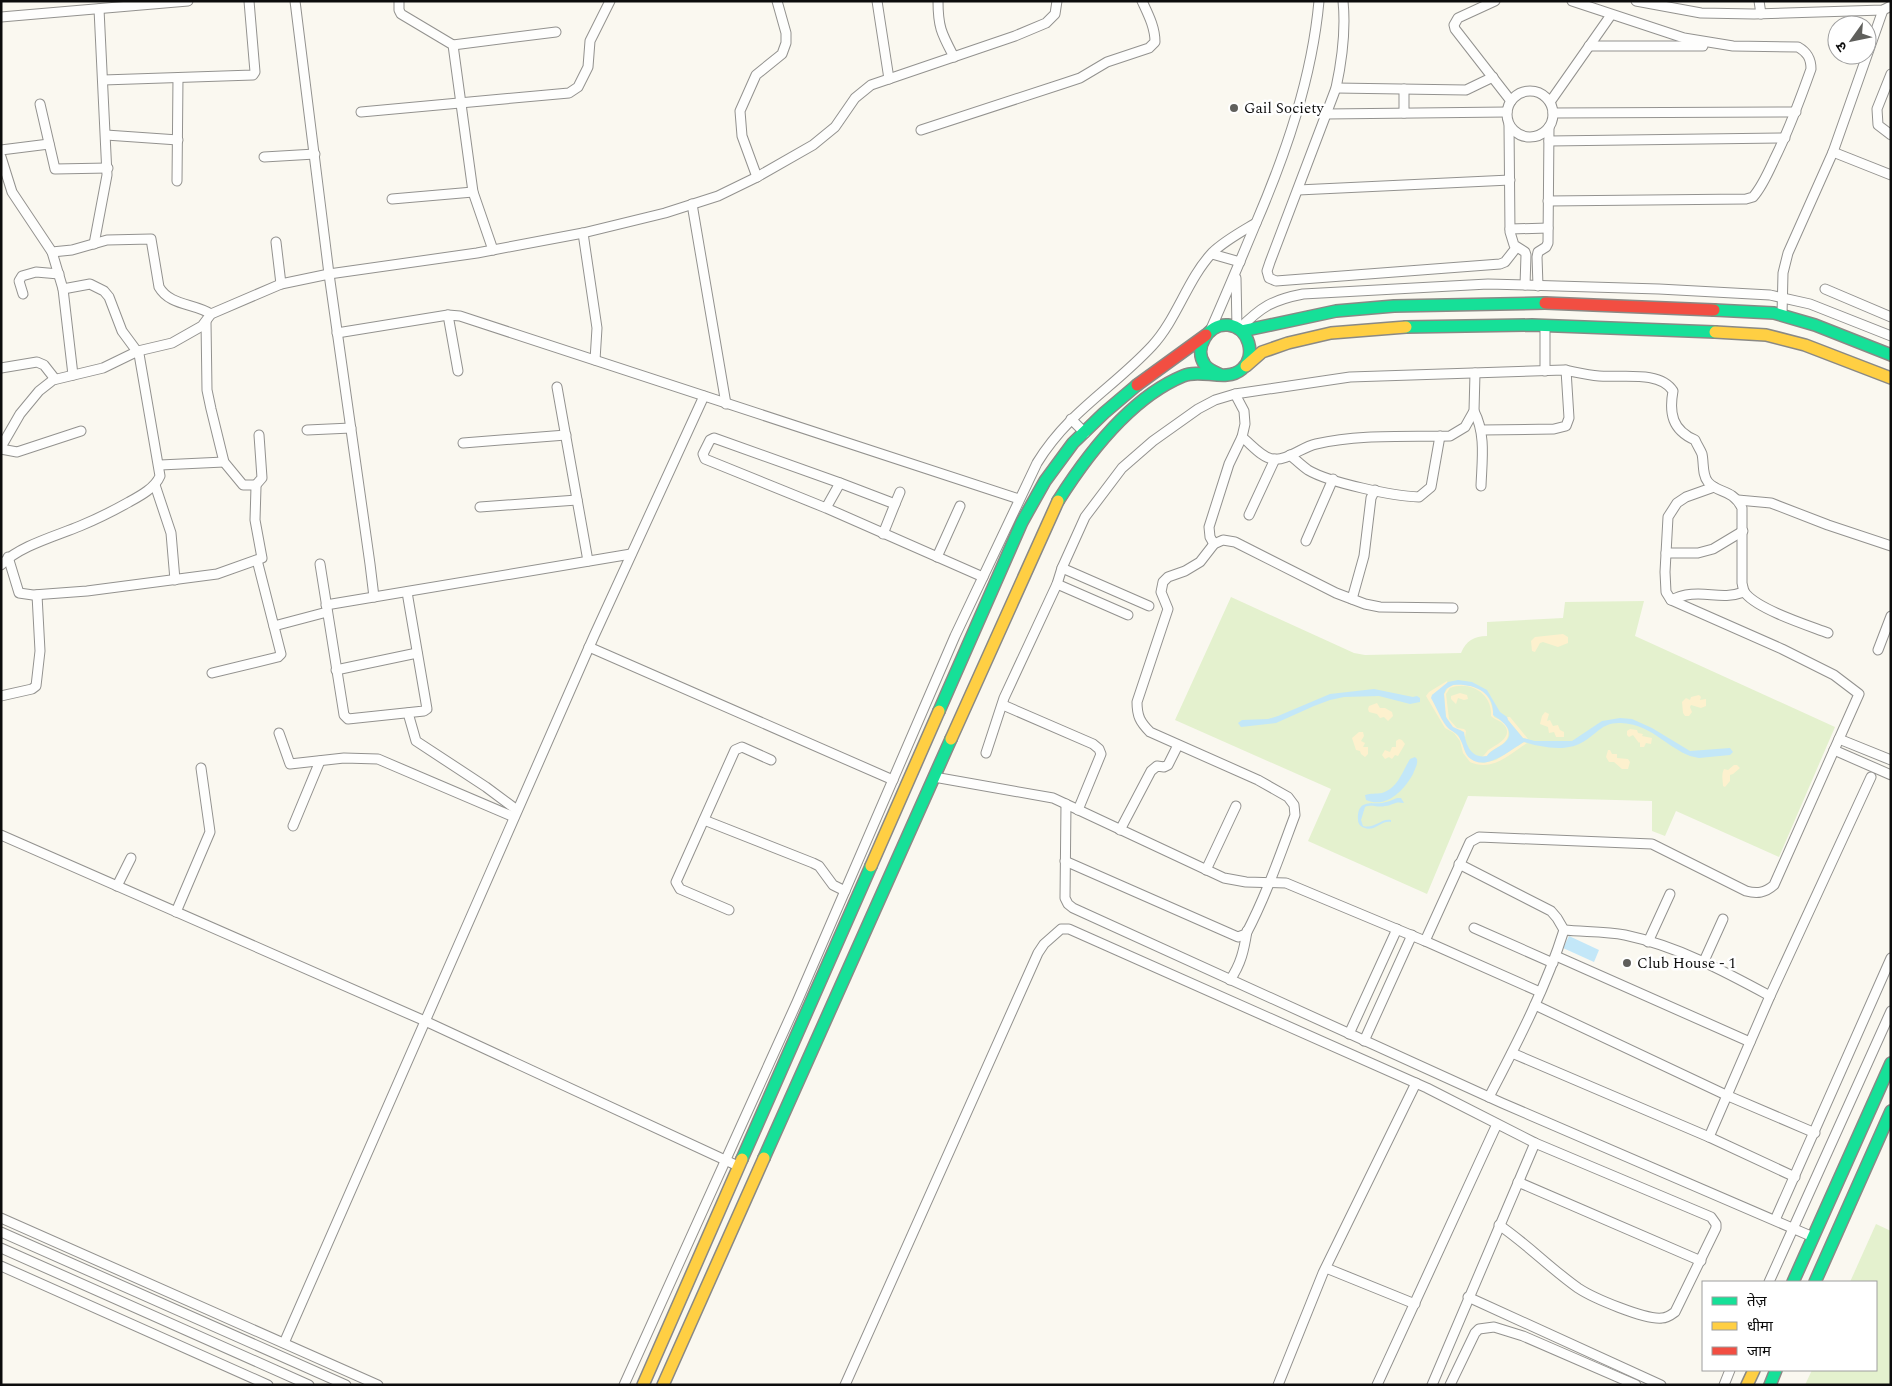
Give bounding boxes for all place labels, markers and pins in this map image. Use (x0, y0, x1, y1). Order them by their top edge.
place label: Gail Society (1244, 97, 1325, 120)
marker: Gail Society (1228, 102, 1240, 114)
place label: Club House - 1 (1637, 952, 1736, 975)
marker: Club House - 1 (1621, 957, 1633, 969)

